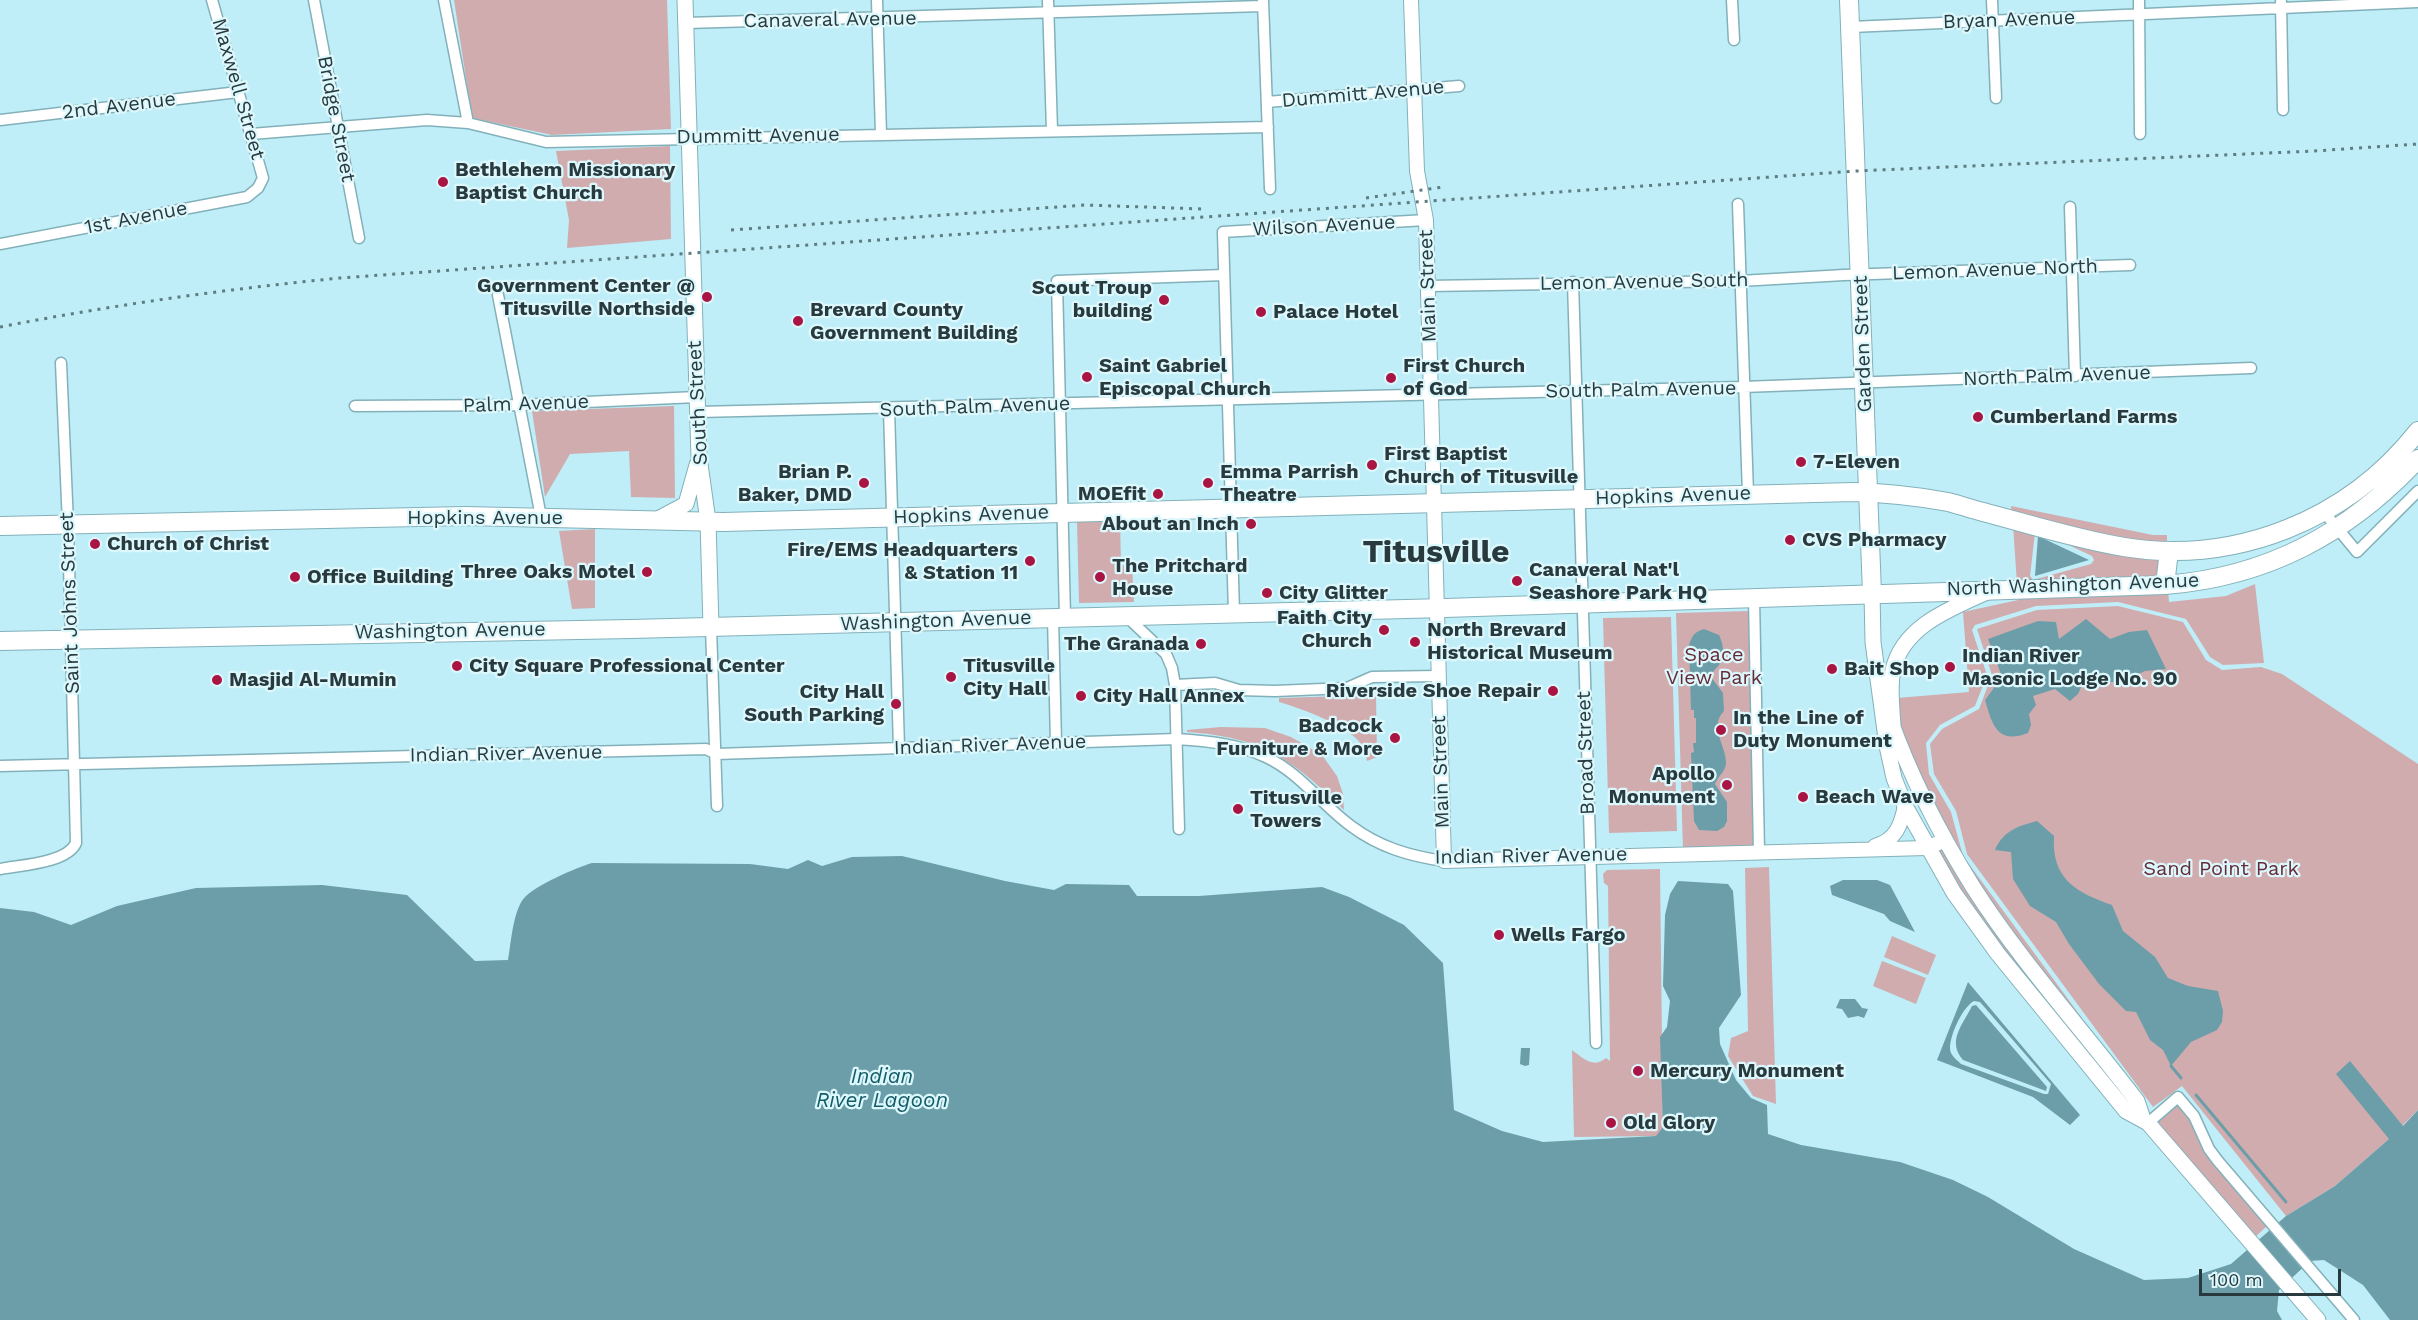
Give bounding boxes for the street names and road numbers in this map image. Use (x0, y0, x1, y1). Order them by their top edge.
street label: Canaveral Avenue (743, 6, 917, 34)
street label: Bryan Avenue (1942, 6, 2076, 34)
street label: Maxwell Street (206, 15, 270, 163)
street label: Bridge Street (312, 54, 360, 184)
street label: Dummitt Avenue (1281, 75, 1445, 113)
street label: 2nd Avenue (61, 87, 177, 125)
street label: Dummitt Avenue (676, 123, 840, 149)
street label: 1st Avenue (83, 196, 189, 240)
street label: Wilson Avenue (1252, 210, 1396, 242)
street label: Main Street (1414, 229, 1442, 343)
street label: Lemon Avenue North (1892, 254, 2098, 286)
street label: Lemon Avenue South (1539, 268, 1749, 296)
street label: Garden Street (1849, 275, 1877, 413)
street label: South Street (683, 340, 713, 466)
street label: North Palm Avenue (1963, 361, 2151, 391)
street label: South Palm Avenue (1545, 376, 1737, 404)
street label: Palm Avenue (462, 390, 590, 418)
street label: South Palm Avenue (879, 392, 1071, 422)
street label: Hopkins Avenue (1595, 481, 1751, 511)
street label: Hopkins Avenue (893, 500, 1049, 530)
street label: Hopkins Avenue (407, 506, 563, 530)
street label: Saint Johns Street (55, 512, 85, 694)
street label: North Washington Avenue (1946, 569, 2200, 601)
street label: Washington Avenue (840, 606, 1032, 636)
street label: Washington Avenue (354, 617, 546, 645)
street label: Broad Street (1572, 691, 1600, 815)
street label: Main Street (1427, 715, 1455, 829)
street label: Indian River Avenue (893, 730, 1087, 760)
street label: Indian River Avenue (409, 740, 603, 768)
street label: Indian River Avenue (1434, 842, 1628, 870)

